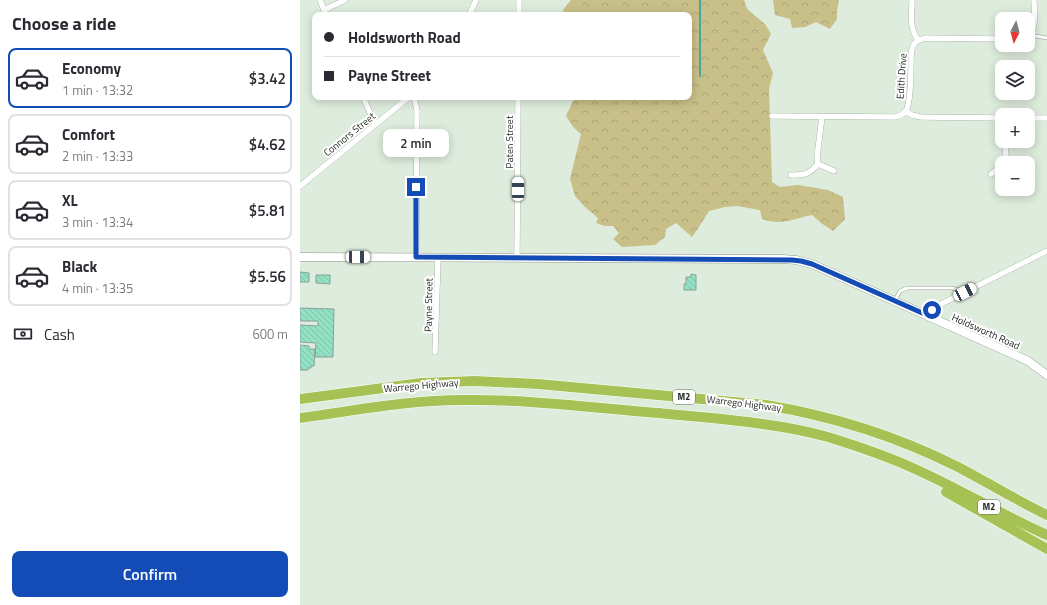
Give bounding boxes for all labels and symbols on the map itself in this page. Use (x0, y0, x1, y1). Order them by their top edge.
north arrow (995, 12, 1035, 52)
street label: Edith Drive (892, 53, 911, 99)
street label: Connors Street (320, 109, 379, 160)
street label: Paten Street (502, 115, 517, 168)
callout: 2 min (383, 129, 449, 157)
car (512, 177, 524, 201)
route end (407, 178, 425, 196)
car (346, 251, 370, 263)
street label: Payne Street (421, 277, 436, 332)
car (952, 281, 978, 303)
route start (923, 301, 941, 319)
street label: Holdsworth Road (949, 310, 1022, 353)
street label: Warrego Highway (383, 375, 459, 396)
road number: M2 (673, 390, 695, 404)
street label: Warrego Highway (706, 391, 782, 416)
road number: M2 (978, 500, 1000, 514)

